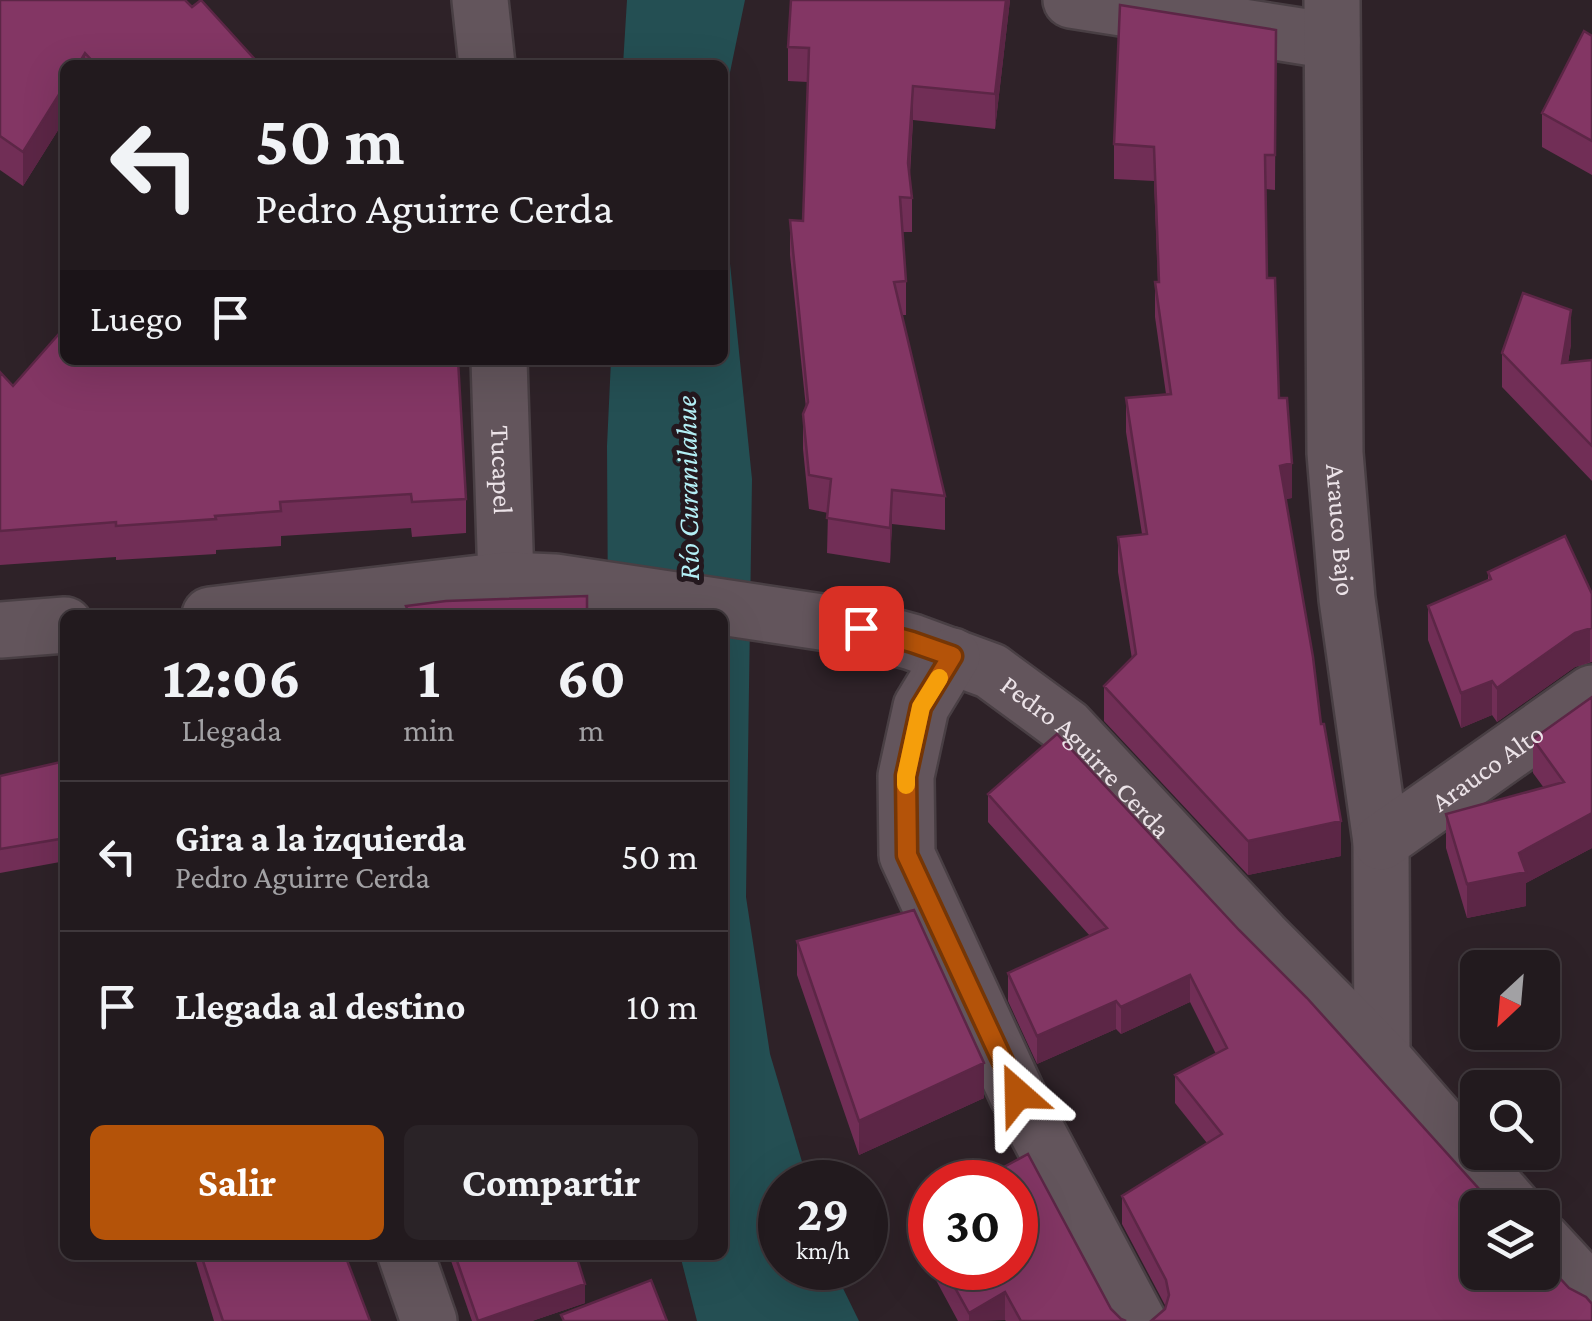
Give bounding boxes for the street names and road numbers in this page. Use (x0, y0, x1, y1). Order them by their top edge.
street label: Tucapel (486, 425, 519, 515)
street label: Arauco Bajo (1320, 462, 1362, 597)
street label: Pedro Aguirre Cerda (995, 668, 1178, 844)
street label: Arauco Alto (1425, 717, 1549, 817)

